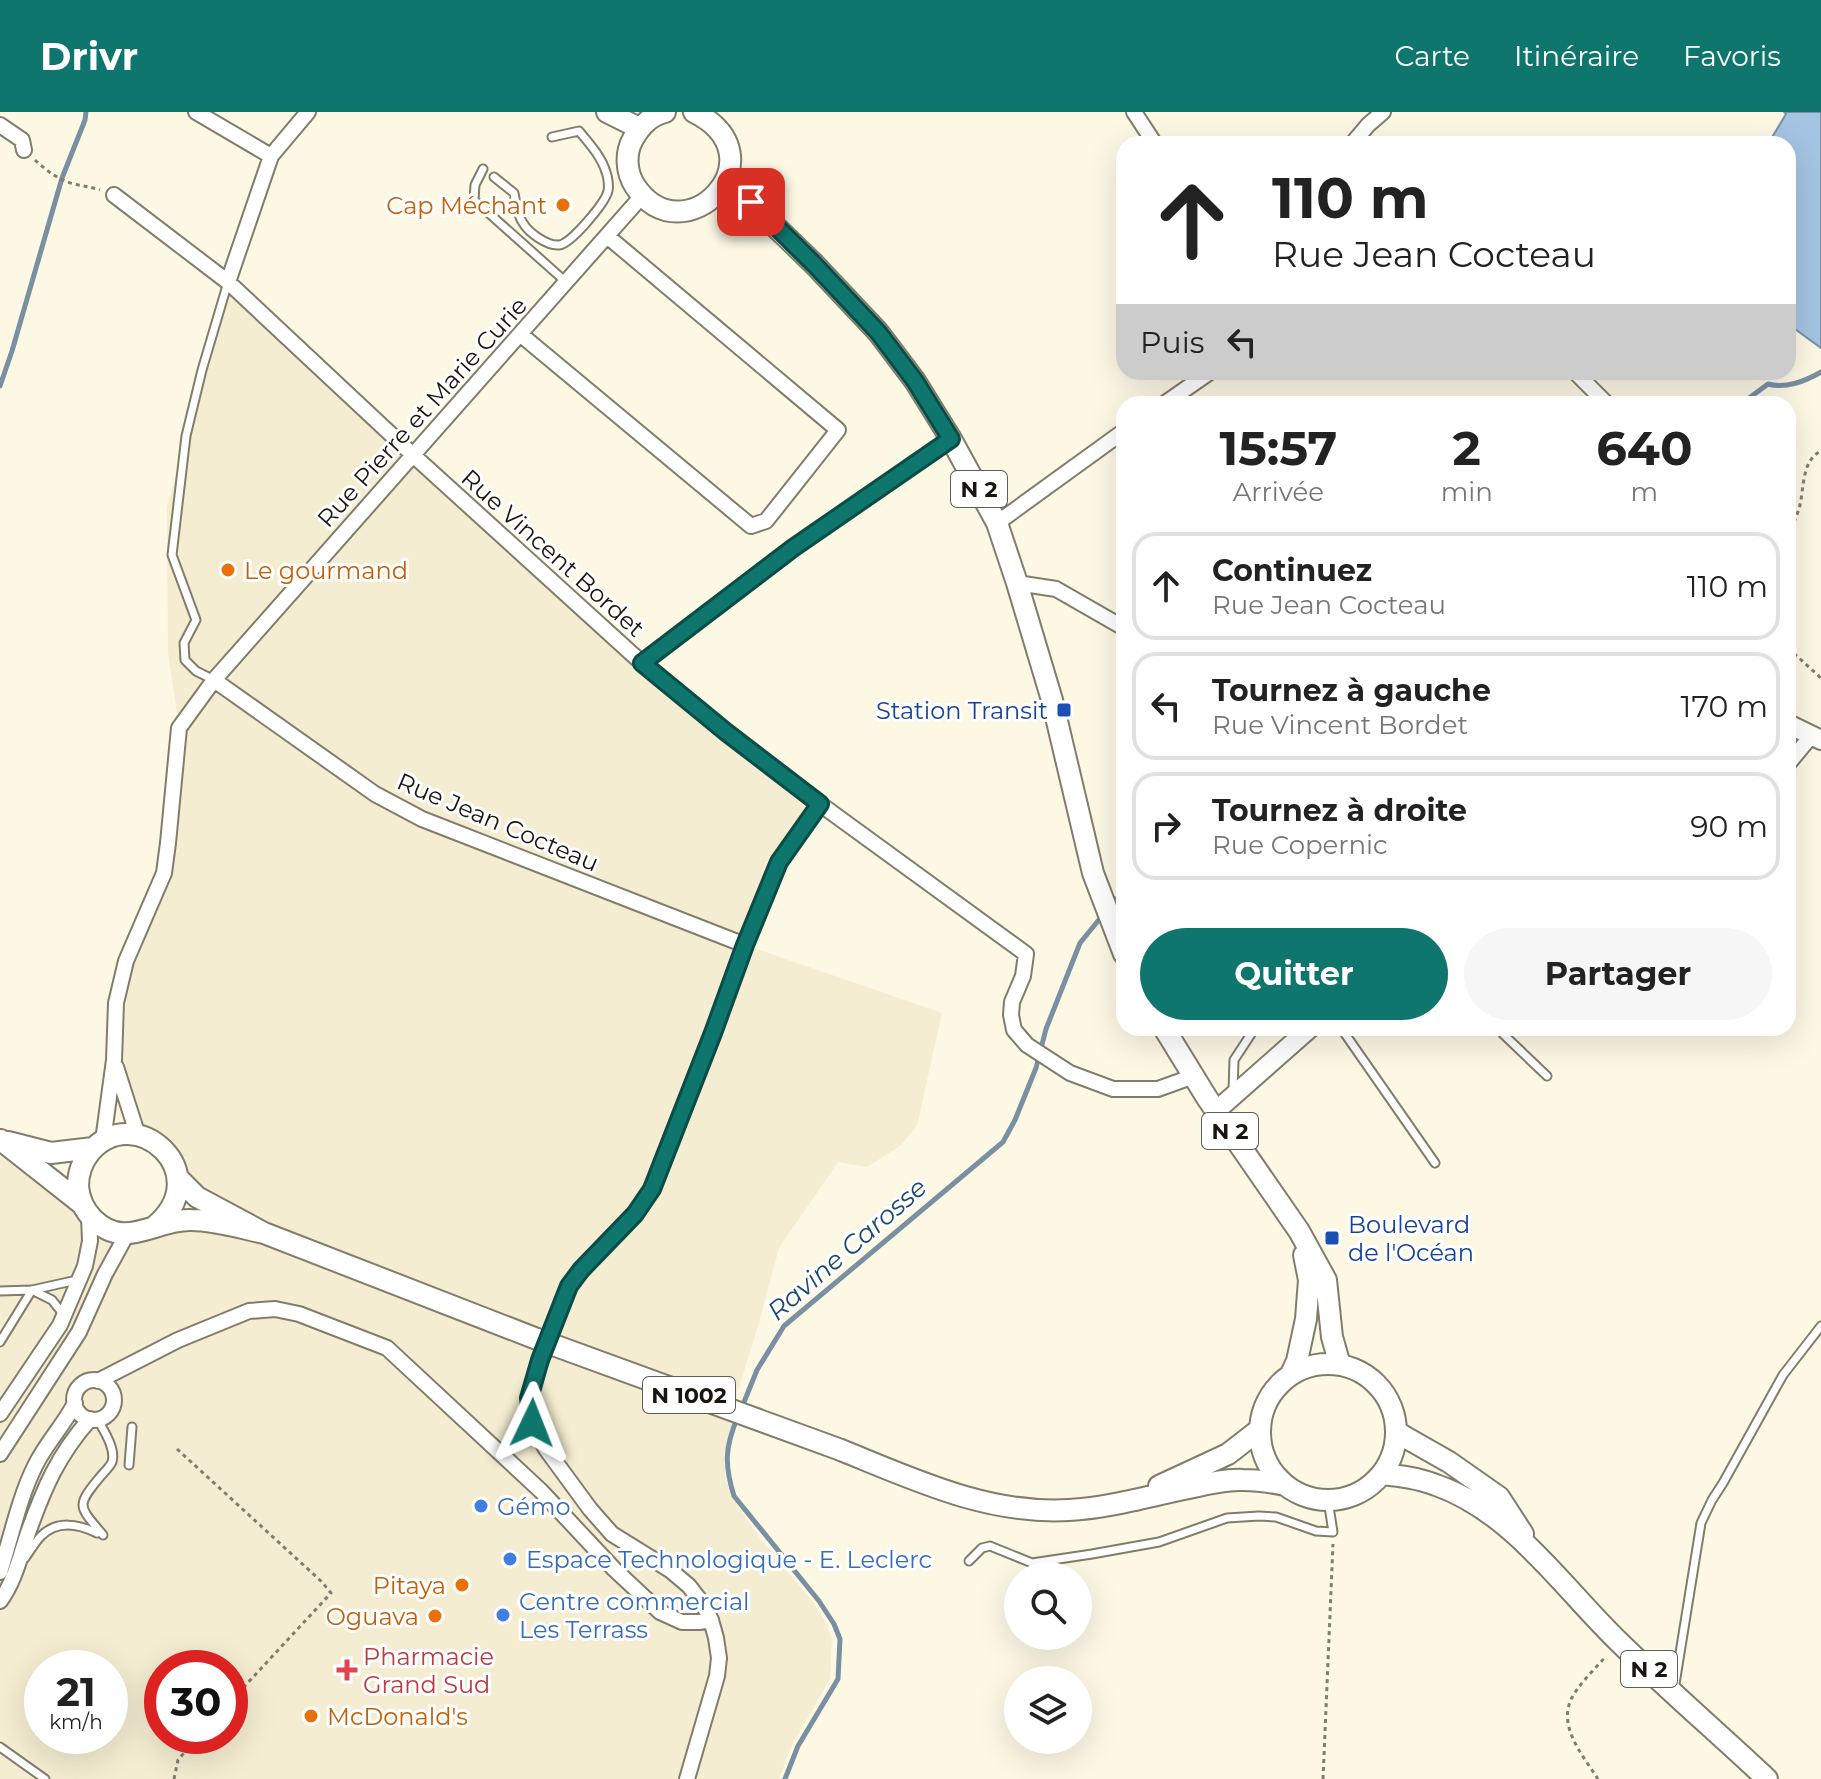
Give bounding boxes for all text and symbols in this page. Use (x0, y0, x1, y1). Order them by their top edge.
text: Drivr (40, 33, 138, 80)
text: Carte (1394, 39, 1470, 73)
text: Itinéraire (1514, 39, 1639, 73)
text: Favoris (1683, 39, 1781, 73)
text: 110 m (1272, 164, 1429, 232)
pin (717, 168, 785, 236)
icon: ahead (1140, 168, 1244, 272)
icon: arrive (729, 180, 773, 224)
place label: Cap Méchant (386, 191, 547, 220)
marker: Cap Méchant (554, 196, 572, 214)
text: Rue Jean Cocteau (1272, 232, 1596, 276)
street label: Rue Pierre et Marie Curie (311, 291, 533, 533)
icon: left (1220, 320, 1264, 364)
text: Puis (1140, 324, 1204, 361)
text: 15:57 (1219, 419, 1337, 477)
text: 2 (1453, 419, 1481, 477)
text: 640 (1596, 419, 1693, 477)
street label: Rue Vincent Bordet (455, 463, 651, 643)
road number: N 2 (951, 471, 1007, 507)
text: Arrivée (1233, 476, 1324, 508)
text: min (1441, 476, 1493, 508)
text: m (1631, 476, 1658, 508)
text: Continuez (1212, 552, 1372, 589)
place label: Le gourmand (244, 556, 408, 585)
marker: Le gourmand (219, 561, 237, 579)
icon: ahead (1144, 564, 1188, 608)
text: 110 m (1687, 568, 1768, 605)
text: Rue Jean Cocteau (1212, 589, 1446, 621)
text: Tournez à gauche (1212, 672, 1491, 709)
icon: left (1144, 684, 1188, 728)
text: 170 m (1681, 688, 1768, 725)
place label: Station Transit (876, 696, 1048, 725)
marker: Station Transit (1055, 701, 1073, 719)
text: Rue Vincent Bordet (1212, 709, 1468, 741)
street label: Rue Jean Cocteau (393, 766, 603, 878)
text: Tournez à droite (1212, 792, 1467, 829)
icon: right (1144, 804, 1188, 848)
text: 90 m (1690, 808, 1768, 845)
text: Rue Copernic (1212, 829, 1388, 861)
button: Quitter (1140, 928, 1448, 1020)
button: Partager (1464, 928, 1772, 1020)
road number: N 2 (1202, 1113, 1258, 1149)
water label: Ravine Carosse (761, 1171, 933, 1327)
place label: Boulevard de l'Océan (1348, 1210, 1474, 1267)
marker: Boulevard de l'Océan (1323, 1229, 1341, 1247)
road number: N 1002 (643, 1377, 735, 1413)
position arrow (490, 1381, 574, 1465)
place label: Gémo (497, 1492, 571, 1521)
marker: Gémo (472, 1497, 490, 1515)
place label: Espace Technologique - E. Leclerc (526, 1545, 932, 1574)
marker: Espace Technologique - E. Leclerc (501, 1550, 519, 1568)
map controls (1004, 1562, 1092, 1754)
button: search (1004, 1562, 1092, 1650)
place label: Pitaya (373, 1571, 446, 1600)
marker: Pitaya (453, 1576, 471, 1594)
place label: Centre commercial Les Terrass (519, 1587, 750, 1644)
place label: Oguava (326, 1602, 419, 1631)
marker: Centre commercial Les Terrass (494, 1606, 512, 1624)
marker: Oguava (426, 1607, 444, 1625)
place label: Pharmacie Grand Sud (363, 1642, 494, 1699)
speed limit sign: 30 (144, 1650, 248, 1754)
road number: N 2 (1621, 1651, 1677, 1687)
marker: Pharmacie Grand Sud (338, 1661, 356, 1679)
button: layers (1004, 1666, 1092, 1754)
text: 21 (56, 1667, 96, 1716)
place label: McDonald's (327, 1702, 468, 1731)
marker: McDonald's (302, 1707, 320, 1725)
text: km/h (49, 1710, 103, 1734)

